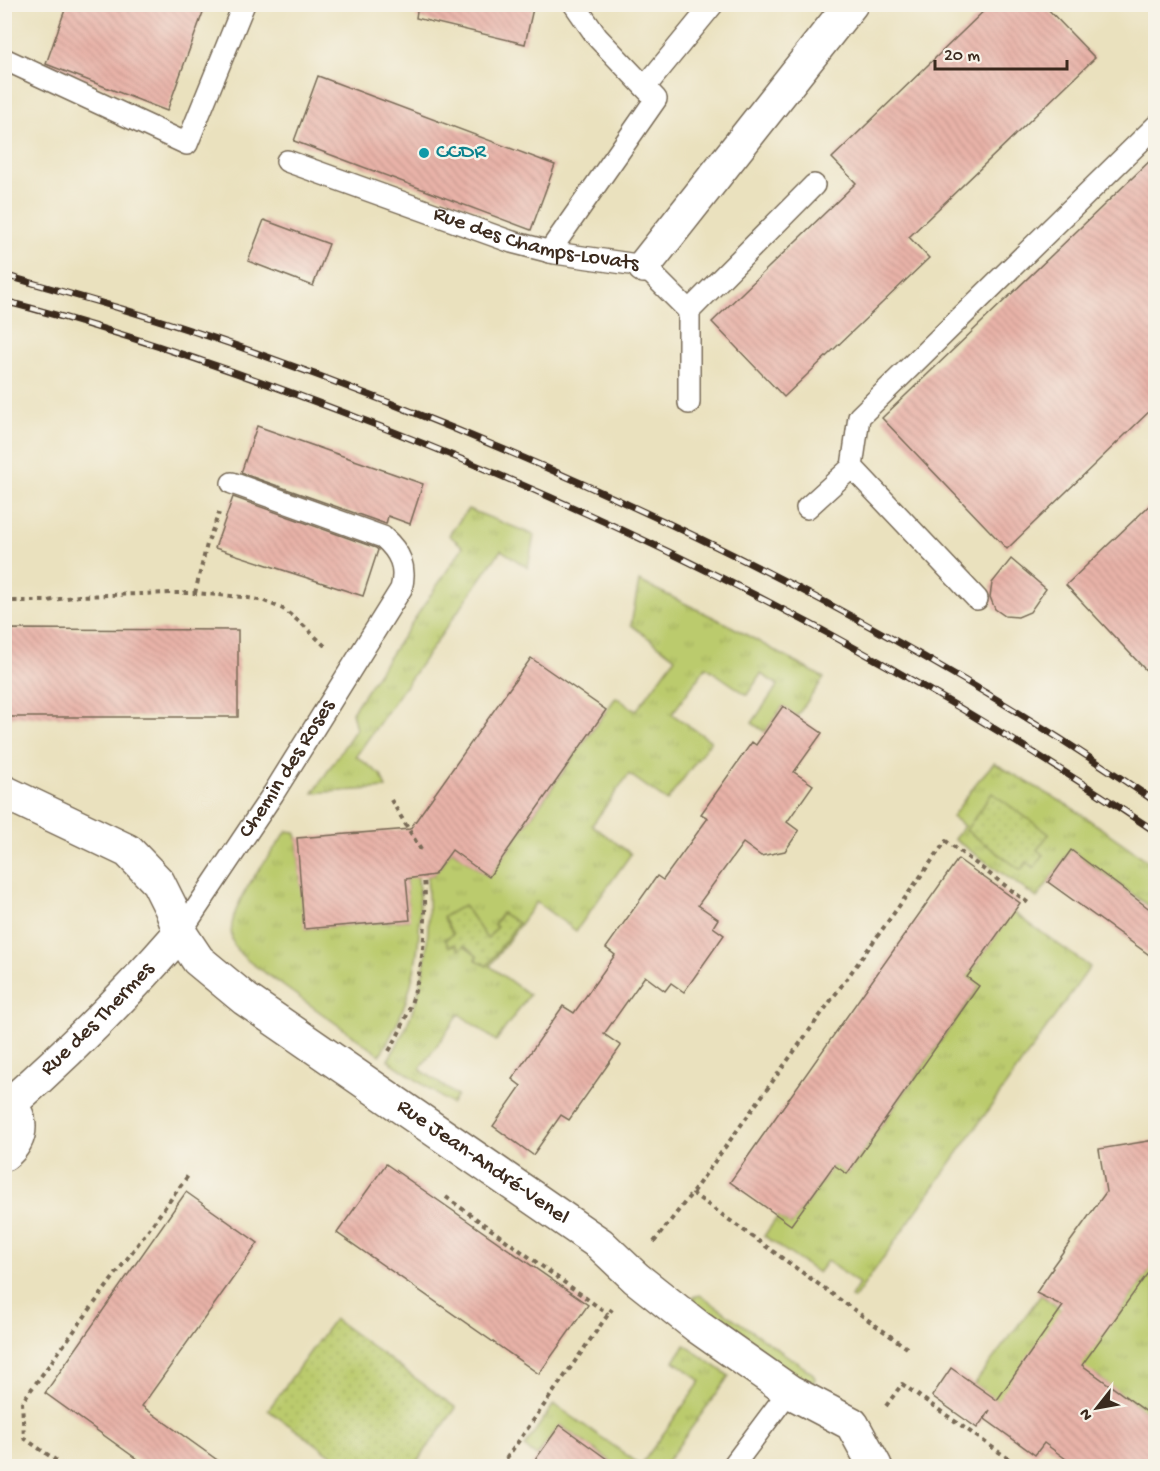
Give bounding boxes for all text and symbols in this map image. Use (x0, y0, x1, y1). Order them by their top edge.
scale bar (935, 33, 1067, 71)
text: 20 m (944, 46, 980, 67)
place label: CCDR (436, 140, 487, 166)
marker: CCDR (417, 146, 431, 160)
street label: Rue des Champs-Lovats (429, 202, 641, 278)
street label: Chemin des Roses (234, 694, 342, 844)
street label: Rue des Thermes (36, 956, 161, 1082)
street label: Rue Jean-André-Venel (391, 1094, 574, 1231)
north arrow (1067, 1378, 1127, 1438)
text: N (1076, 1404, 1098, 1423)

